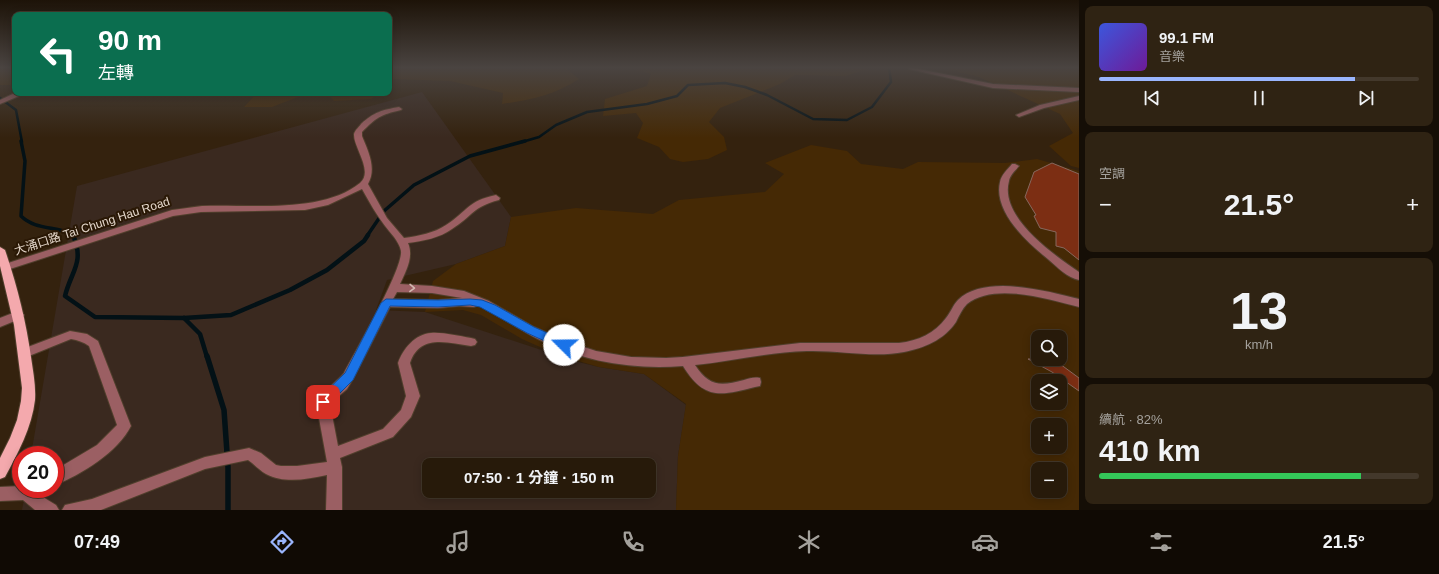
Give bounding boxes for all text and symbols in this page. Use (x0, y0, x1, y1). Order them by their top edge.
text: 90 m (98, 25, 162, 56)
icon: left (32, 28, 84, 80)
text: 99.1 FM (1159, 29, 1214, 46)
text: 音樂 (1159, 49, 1185, 64)
text: 左轉 (98, 63, 134, 83)
icon: previous (1141, 87, 1163, 109)
icon: pause (1248, 87, 1270, 109)
icon: next (1355, 87, 1377, 109)
text: 空調 (1099, 166, 1125, 181)
text: 21.5° (1224, 188, 1294, 221)
text: − (1099, 192, 1112, 217)
text: + (1406, 192, 1419, 217)
street label: 大涌口路 Tai Chung Hau Road (12, 194, 172, 258)
text: 13 (1230, 282, 1288, 340)
one-way arrow (409, 284, 415, 292)
position arrow (543, 324, 585, 366)
map controls (1031, 330, 1067, 498)
button: search (1031, 330, 1067, 366)
text: km/h (1245, 337, 1273, 352)
button: layers (1031, 374, 1067, 410)
pin (306, 385, 340, 419)
icon: arrive (312, 391, 334, 413)
text: 續航 · 82% (1099, 412, 1163, 427)
button: + (1031, 418, 1067, 454)
text: 410 km (1099, 434, 1201, 467)
speed limit sign: 20 (12, 446, 64, 498)
button: − (1031, 462, 1067, 498)
text: 07:50 · 1 分鐘 · 150 m (464, 469, 614, 486)
icon: directions (268, 528, 296, 556)
icon: music (444, 528, 472, 556)
icon: phone (619, 528, 647, 556)
icon: climate (795, 528, 823, 556)
icon: car (971, 528, 999, 556)
icon: filters (1147, 528, 1175, 556)
text: 07:49 (74, 532, 120, 552)
text: 21.5° (1323, 532, 1365, 552)

